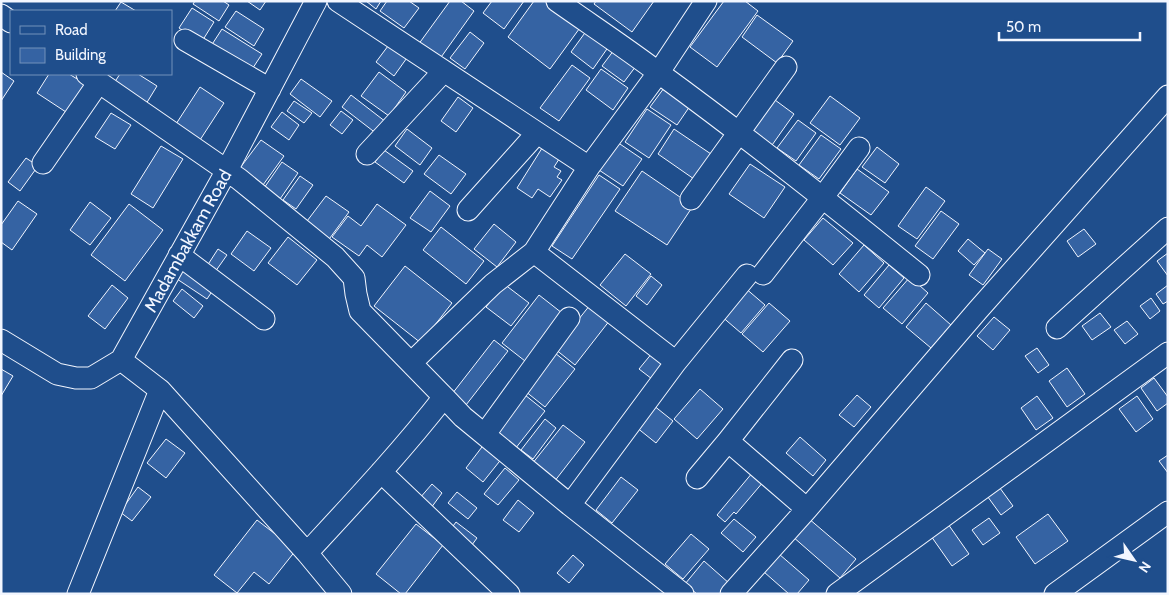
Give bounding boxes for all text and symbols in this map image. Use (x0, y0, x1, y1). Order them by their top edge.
legend (10, 10, 172, 75)
scale bar (999, 10, 1140, 42)
text: 50 m (1006, 18, 1041, 36)
text: Road (55, 21, 88, 39)
text: Building (55, 46, 106, 64)
street label: Madambakkam Road (140, 166, 236, 316)
north arrow (1109, 535, 1159, 585)
text: N (1135, 558, 1155, 576)

